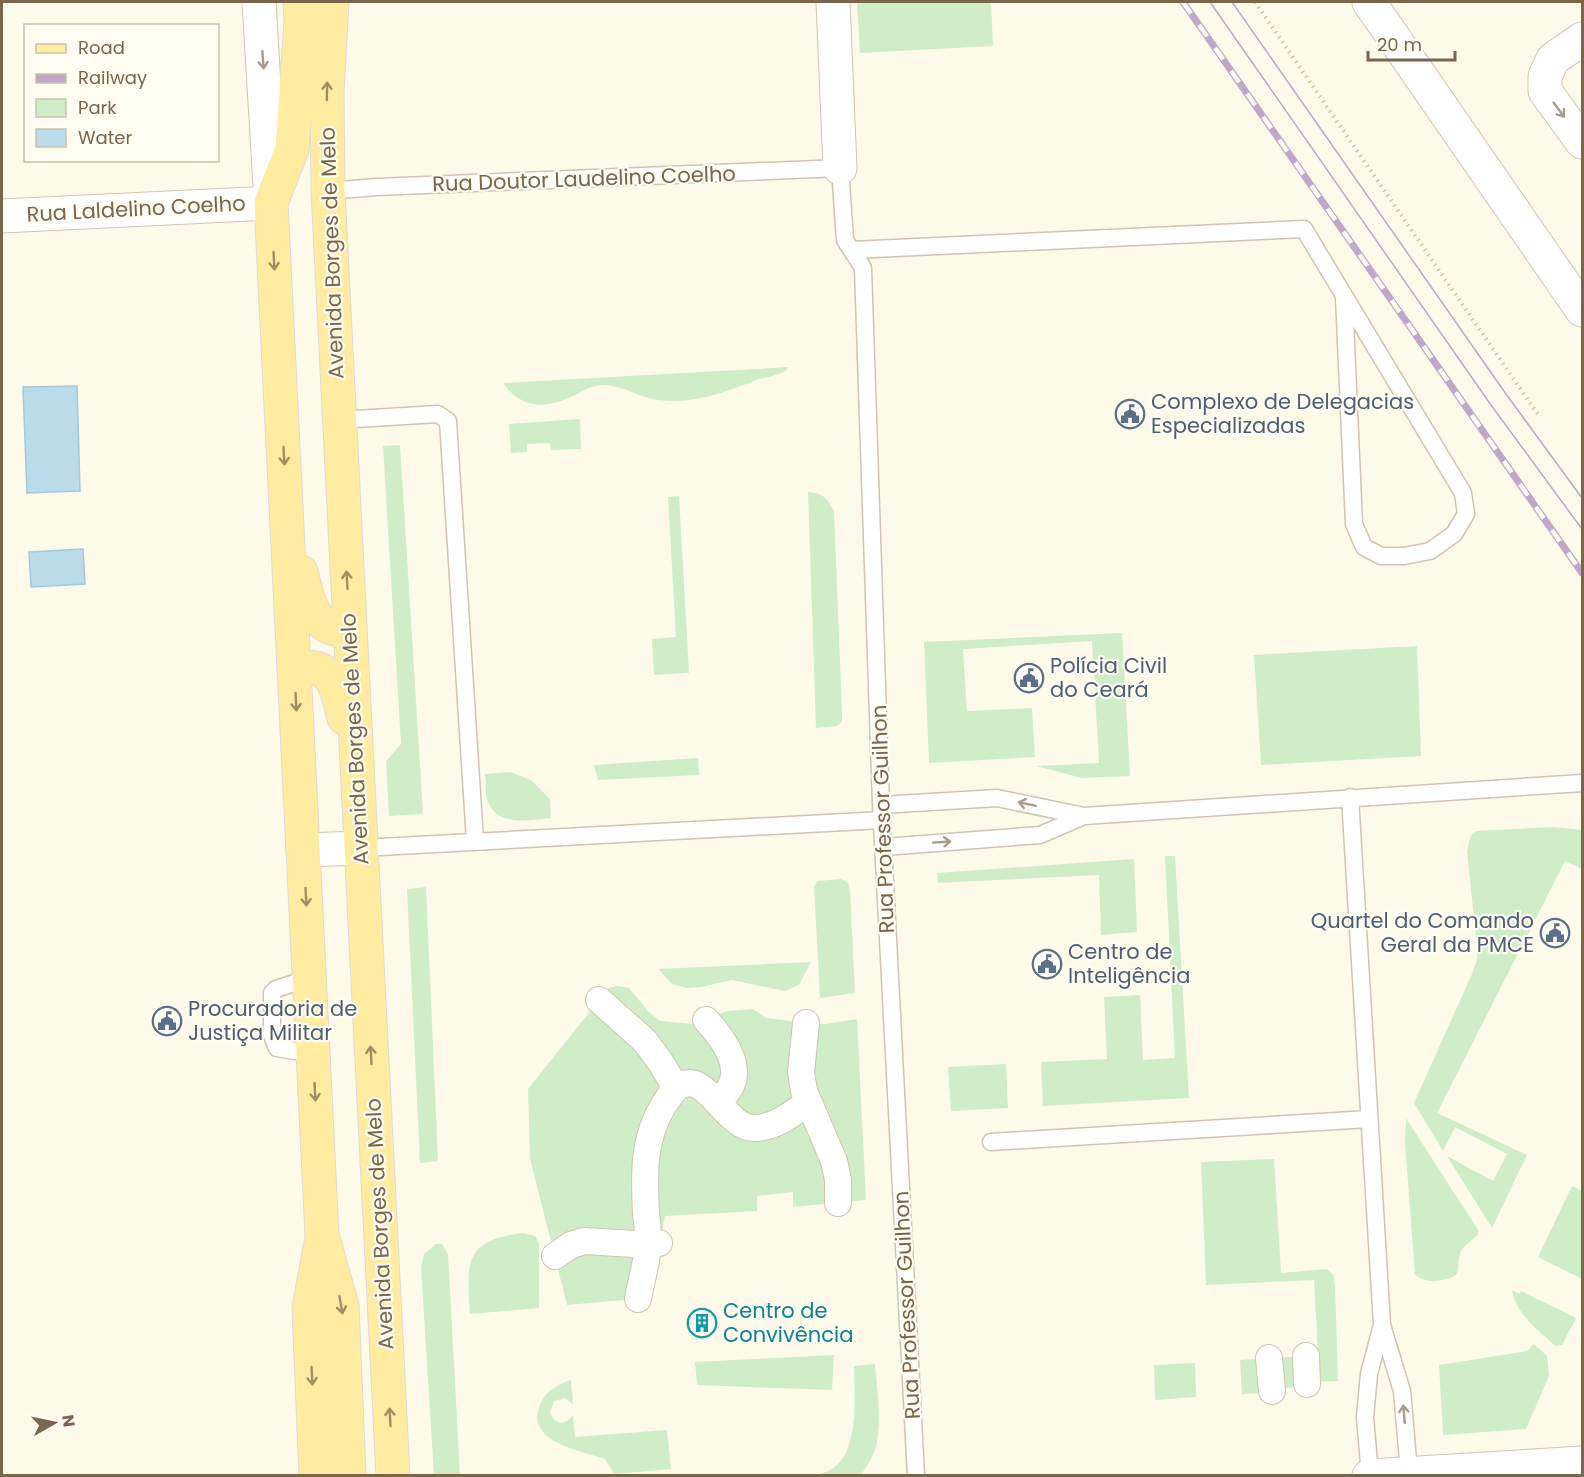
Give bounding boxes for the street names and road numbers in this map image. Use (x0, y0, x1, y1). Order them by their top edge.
street label: Avenida Borges de Melo (313, 127, 350, 379)
street label: Rua Doutor Laudelino Coelho (432, 159, 736, 198)
street label: Rua Laldelino Coelho (26, 188, 246, 229)
street label: Avenida Borges de Melo (333, 612, 376, 866)
street label: Rua Professor Guilhon (864, 704, 901, 934)
street label: Avenida Borges de Melo (358, 1097, 401, 1351)
street label: Rua Professor Guilhon (886, 1190, 927, 1420)

